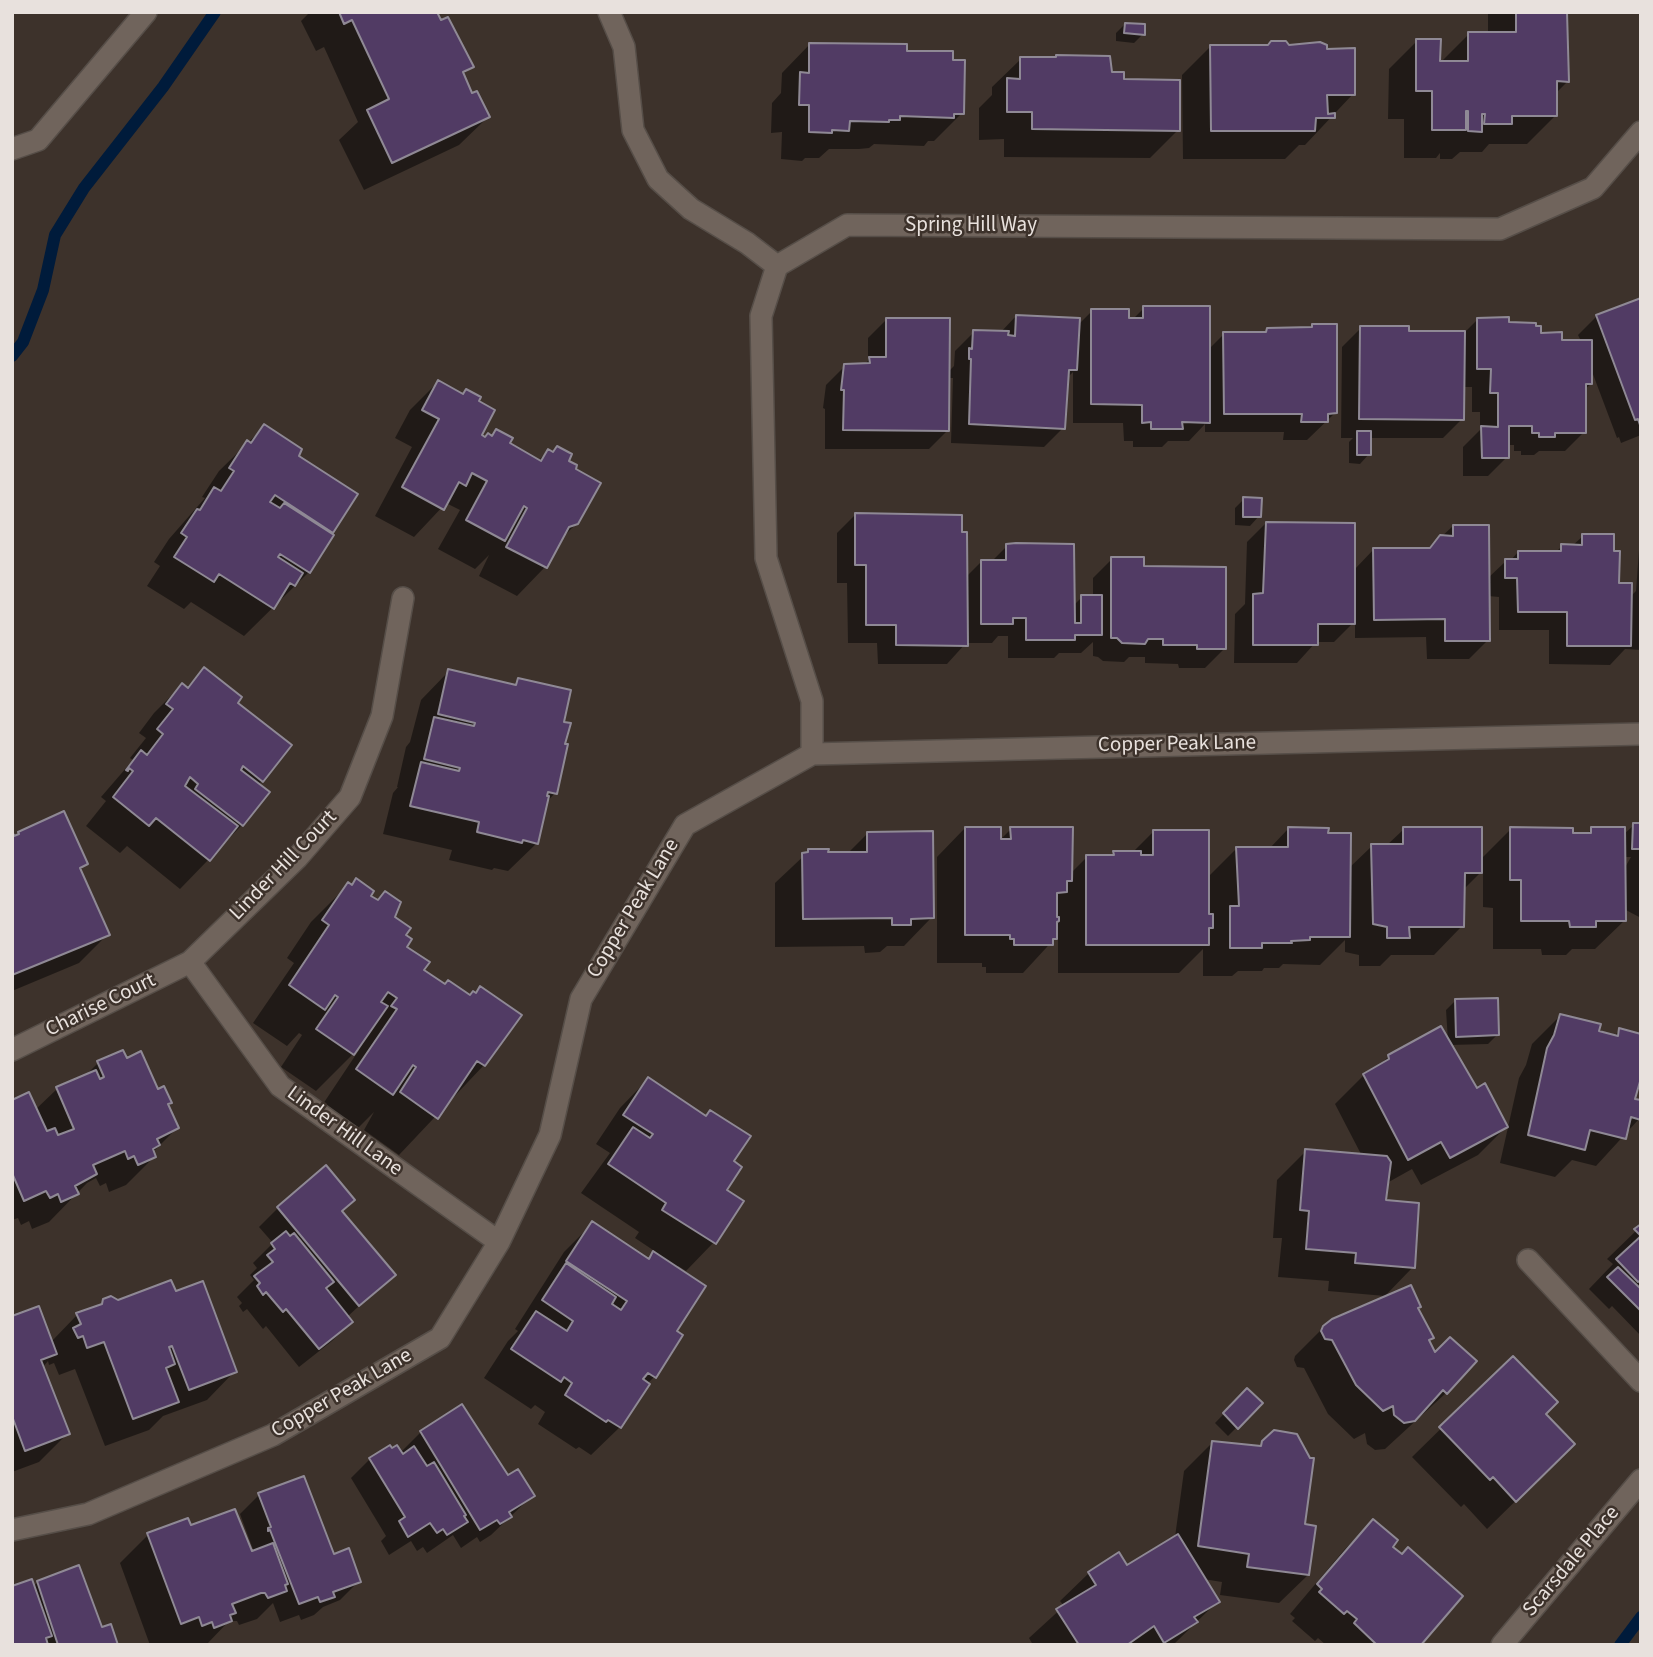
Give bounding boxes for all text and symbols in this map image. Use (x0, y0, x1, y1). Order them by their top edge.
street label: Spring Hill Way (905, 213, 1037, 239)
street label: Copper Peak Lane (1098, 731, 1256, 759)
street label: Linder Hill Court (225, 806, 343, 926)
street label: Copper Peak Lane (583, 835, 685, 983)
street label: Charise Court (42, 969, 160, 1043)
street label: Linder Hill Lane (281, 1082, 407, 1182)
street label: Copper Peak Lane (267, 1344, 417, 1444)
street label: Scarsdale Place (1518, 1502, 1626, 1622)

